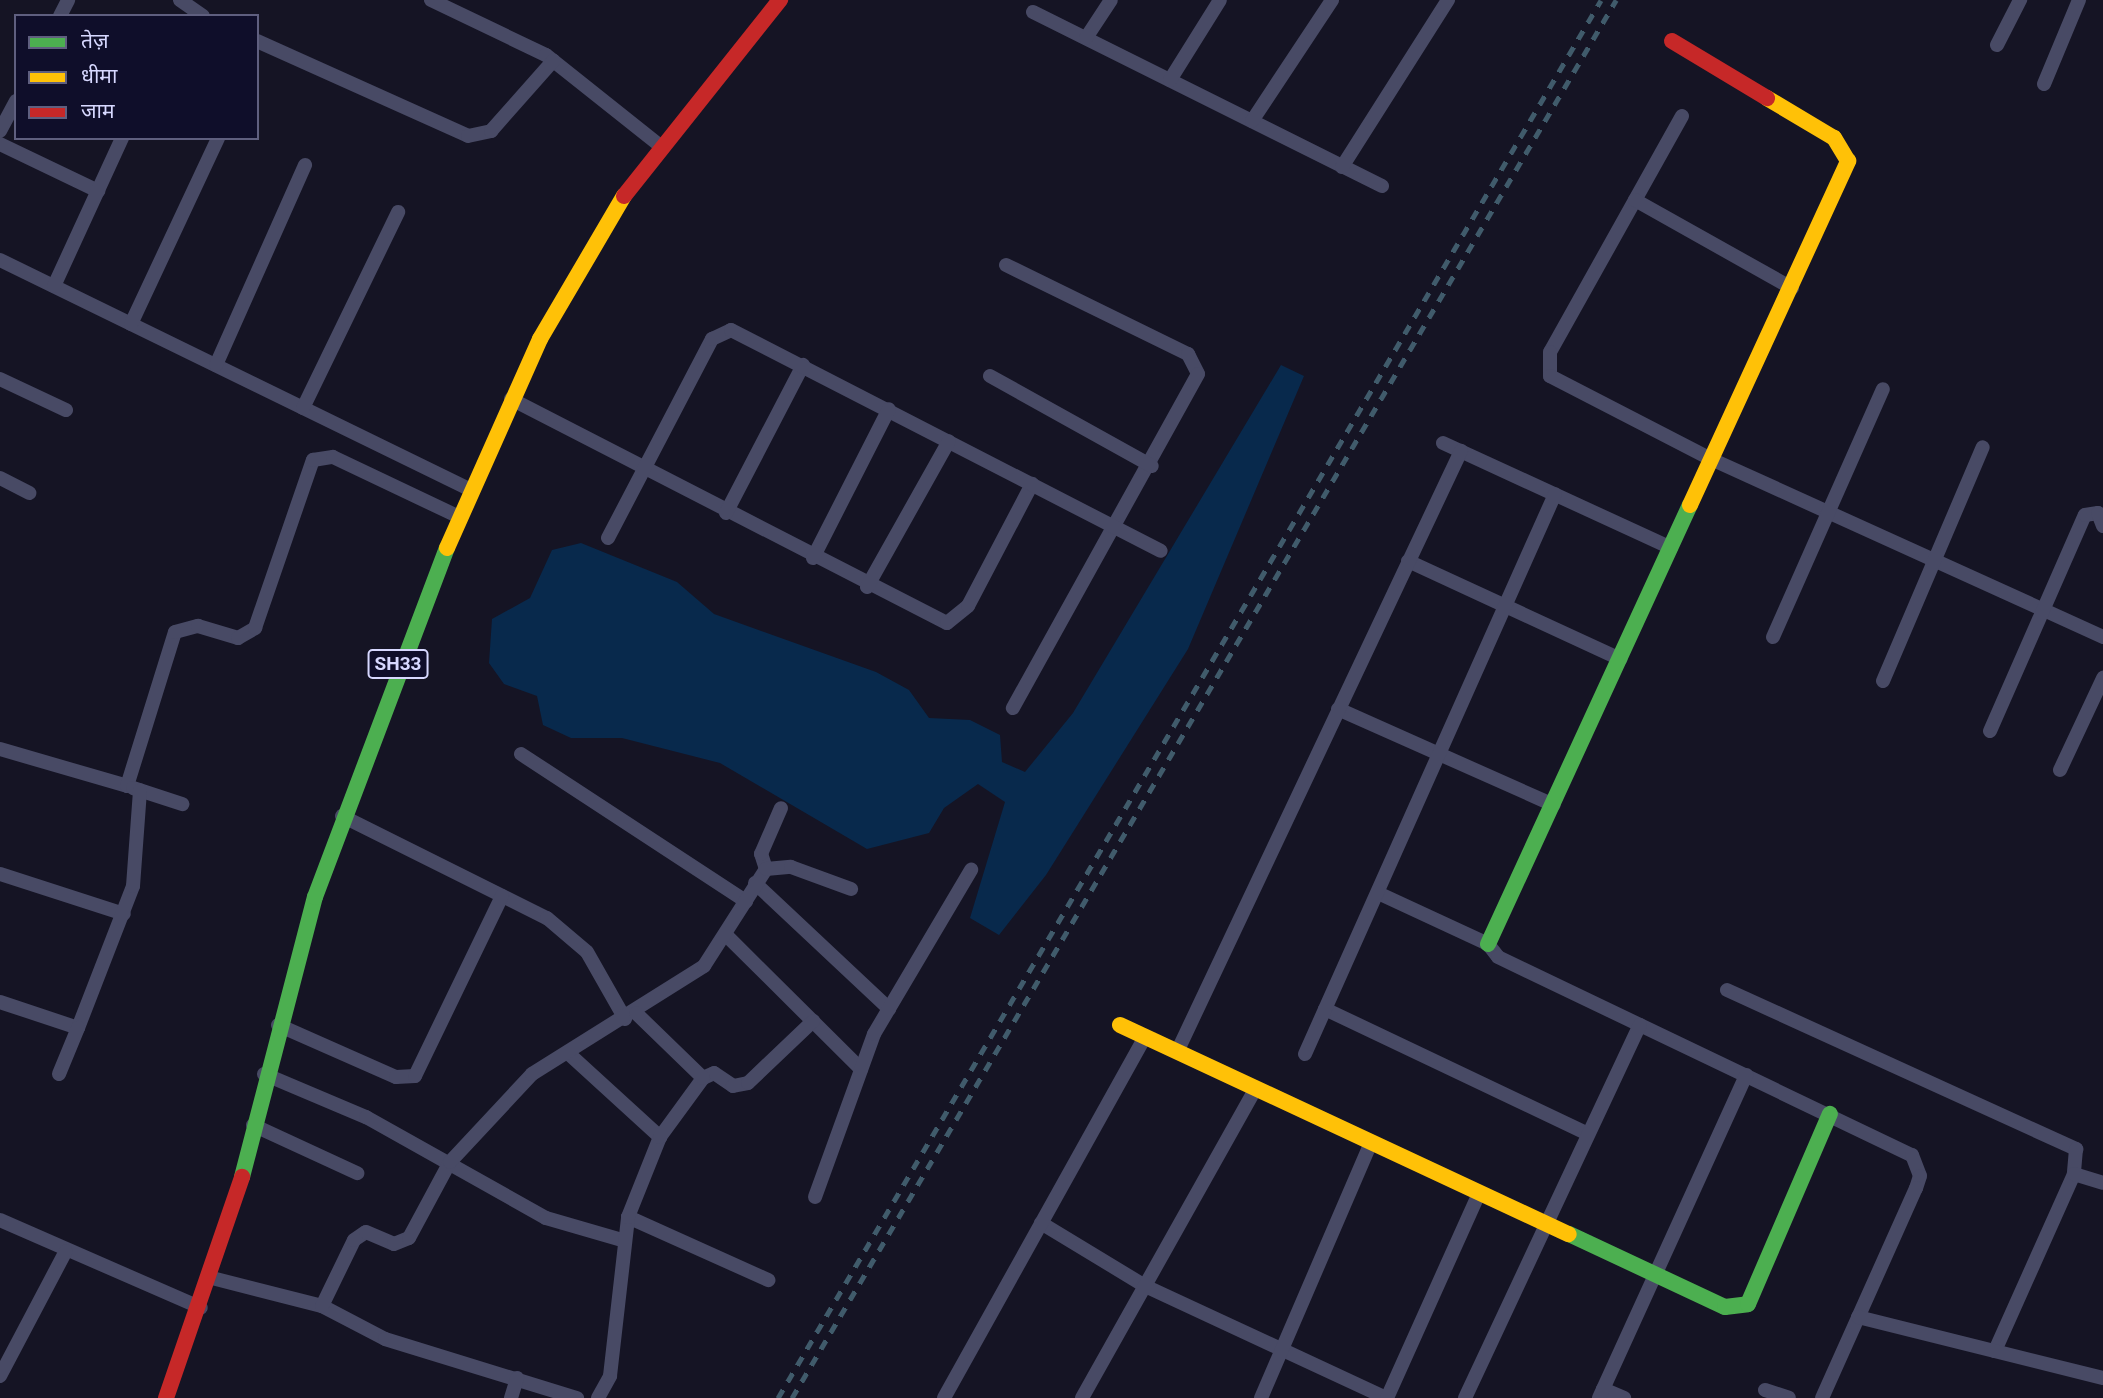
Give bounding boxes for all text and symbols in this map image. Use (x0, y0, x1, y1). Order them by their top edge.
legend (14, 14, 259, 140)
text: तेज़ (81, 29, 109, 53)
text: धीमा (81, 64, 117, 88)
text: जाम (81, 99, 115, 123)
road number: SH33 (366, 649, 430, 680)

